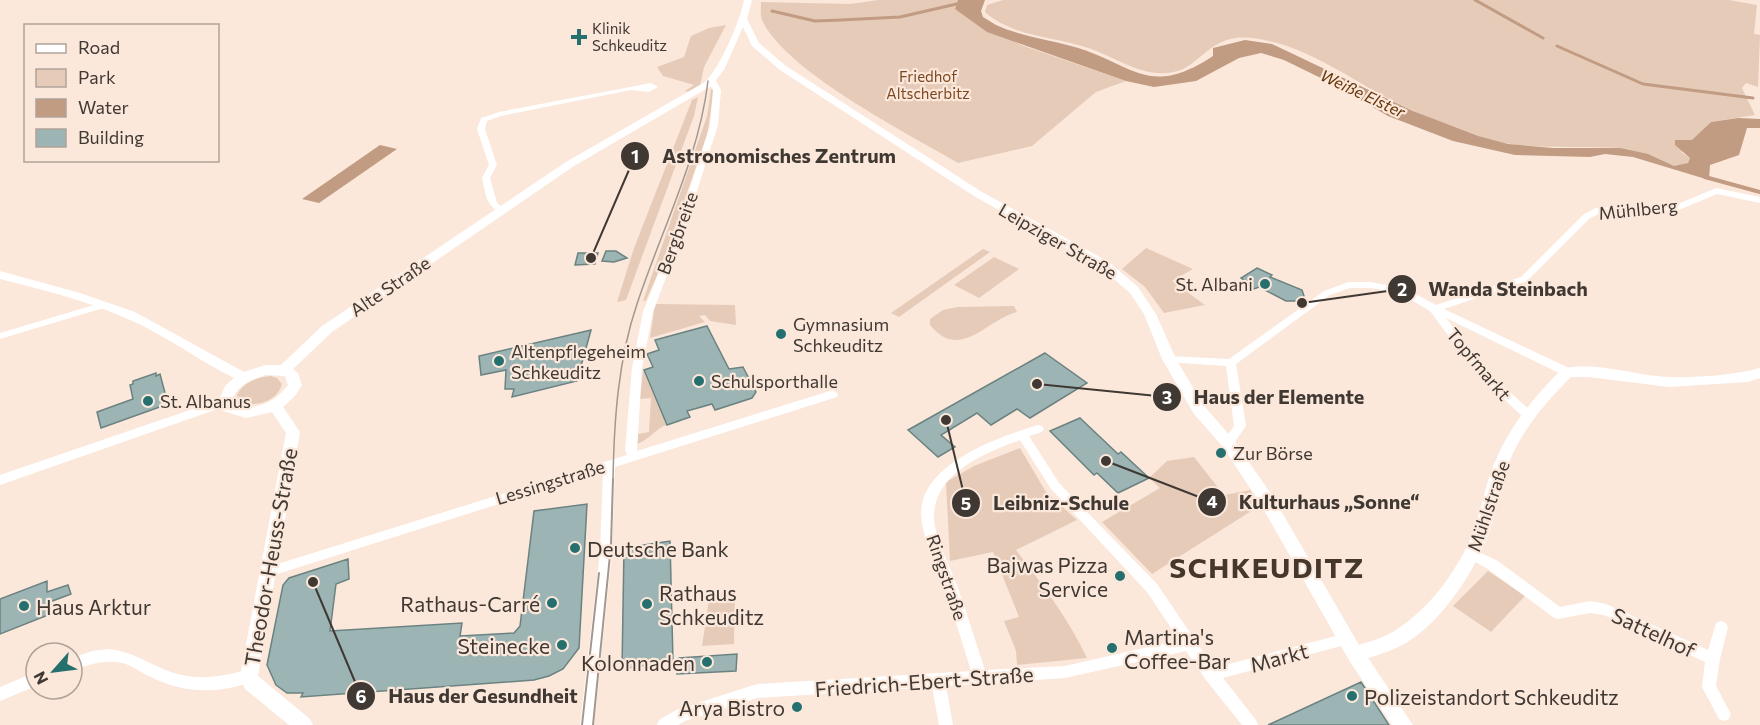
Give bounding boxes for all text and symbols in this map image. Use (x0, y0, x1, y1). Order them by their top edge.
place label: Klinik Schkeuditz (592, 19, 667, 54)
legend (24, 24, 219, 162)
marker: Klinik Schkeuditz (570, 28, 588, 46)
text: Road (78, 36, 120, 58)
water label: Weiße Elster (1318, 65, 1409, 121)
text: Park (78, 66, 116, 88)
park label: Friedhof Altscherbitz (886, 67, 970, 102)
text: Water (78, 96, 129, 118)
text: Building (78, 126, 144, 148)
callout: Astronomisches Zentrum (620, 137, 908, 175)
text: Astronomisches Zentrum (662, 143, 896, 167)
text: 1 (631, 145, 639, 167)
street label: Bergbreite (652, 189, 702, 277)
street label: Mühlberg (1597, 194, 1679, 224)
street label: Leipziger Straße (995, 198, 1121, 284)
street label: Alte Straße (346, 251, 434, 321)
callout: Wanda Steinbach (1387, 270, 1600, 308)
place label: St. Albani (1176, 273, 1253, 295)
text: Wanda Steinbach (1428, 276, 1588, 300)
marker: St. Albani (1258, 277, 1272, 291)
text: 2 (1397, 278, 1407, 300)
place label: Gymnasium Schkeuditz (793, 313, 889, 356)
street label: Topfmarkt (1442, 323, 1516, 405)
marker: Gymnasium Schkeuditz (774, 327, 788, 341)
place label: Altenpflegeheim Schkeuditz (511, 340, 646, 383)
marker: Altenpflegeheim Schkeuditz (492, 354, 506, 368)
place label: Schulsporthalle (711, 370, 838, 392)
marker: Schulsporthalle (692, 374, 706, 388)
callout: Haus der Elemente (1152, 378, 1376, 416)
text: Haus der Elemente (1194, 384, 1364, 408)
text: 3 (1162, 386, 1172, 408)
place label: St. Albanus (160, 390, 251, 412)
marker: St. Albanus (141, 394, 155, 408)
place label: Zur Börse (1233, 442, 1313, 464)
street label: Theodor-Heuss-Straße (238, 446, 302, 668)
marker: Zur Börse (1214, 446, 1228, 460)
street label: Lessingstraße (493, 455, 607, 509)
street label: Mühlstraße (1462, 458, 1514, 554)
callout: Kulturhaus „Sonne“ (1197, 483, 1432, 521)
callout: Leibniz-Schule (951, 484, 1141, 522)
text: Kulturhaus „Sonne“ (1239, 489, 1419, 513)
text: Leibniz-Schule (993, 490, 1129, 514)
text: 4 (1206, 490, 1218, 512)
text: 5 (961, 492, 971, 514)
street label: Ringstraße (922, 531, 972, 623)
place label: Deutsche Bank (587, 536, 729, 561)
marker: Deutsche Bank (568, 541, 582, 555)
district label: SCHKEUDITZ (1169, 550, 1365, 584)
place label: Bajwas Pizza Service (987, 552, 1108, 601)
marker: Bajwas Pizza Service (1113, 569, 1127, 583)
place label: Rathaus Schkeuditz (659, 580, 764, 629)
place label: Rathaus-Carré (400, 591, 540, 616)
place label: Haus Arktur (36, 594, 151, 619)
marker: Rathaus-Carré (545, 596, 559, 610)
marker: Rathaus Schkeuditz (640, 597, 654, 611)
marker: Haus Arktur (17, 599, 31, 613)
street label: Sattelhof (1608, 602, 1700, 663)
place label: Martina's Coffee-Bar (1124, 624, 1230, 673)
place label: Steinecke (457, 633, 550, 658)
street label: Markt (1247, 637, 1311, 677)
marker: Steinecke (555, 638, 569, 652)
north arrow (24, 641, 84, 701)
marker: Martina's Coffee-Bar (1105, 641, 1119, 655)
place label: Kolonnaden (581, 650, 695, 675)
marker: Kolonnaden (700, 655, 714, 669)
street label: Friedrich-Ebert-Straße (814, 661, 1034, 701)
text: N (29, 669, 52, 688)
callout: Haus der Gesundheit (346, 677, 590, 715)
text: Haus der Gesundheit (388, 683, 578, 707)
place label: Polizeistandort Schkeuditz (1364, 684, 1619, 709)
text: 6 (355, 685, 367, 707)
marker: Polizeistandort Schkeuditz (1345, 689, 1359, 703)
place label: Arya Bistro (679, 695, 785, 720)
marker: Arya Bistro (790, 700, 804, 714)

